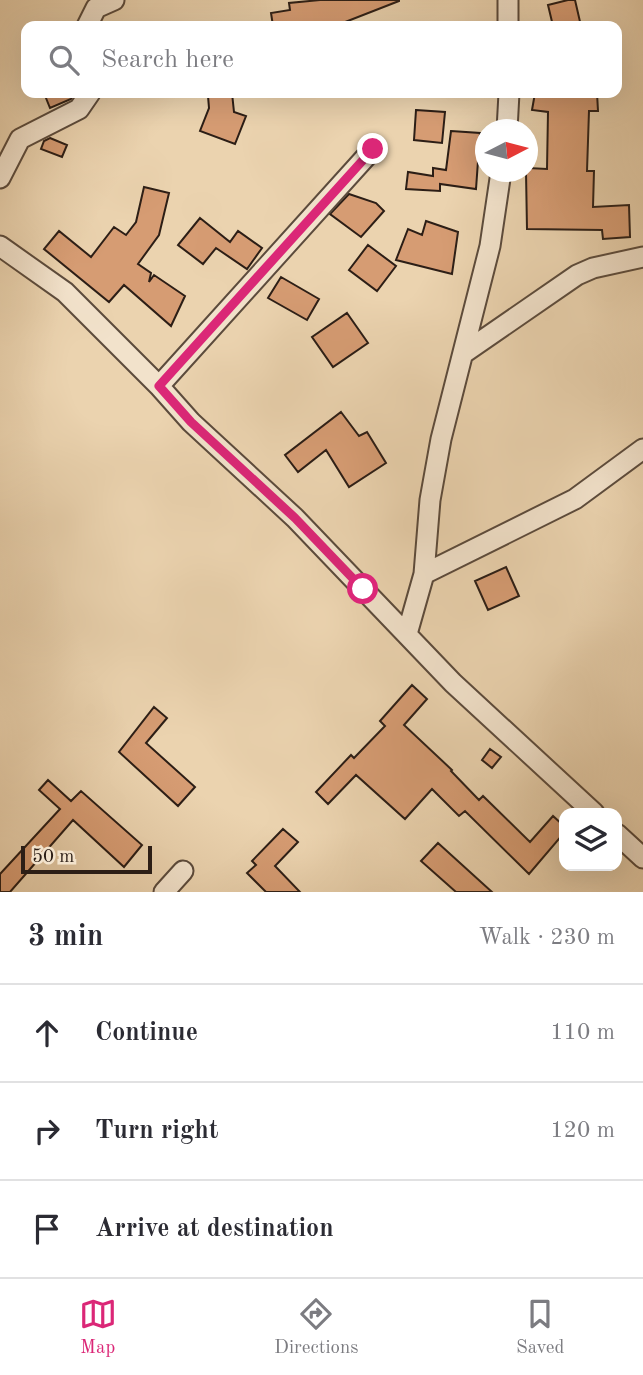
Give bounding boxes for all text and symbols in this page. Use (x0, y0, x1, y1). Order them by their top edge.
search box (21, 21, 622, 98)
icon: search (45, 41, 83, 79)
text: Search here (101, 47, 234, 73)
north arrow (475, 119, 538, 182)
route end (357, 133, 388, 164)
route start (347, 573, 378, 604)
map controls (559, 808, 622, 871)
button: layers (559, 808, 622, 871)
scale bar (21, 843, 152, 875)
text: 50 m (32, 848, 74, 867)
text: 3 min (28, 922, 103, 952)
text: Walk · 230 m (479, 926, 615, 949)
icon: ahead (28, 1014, 66, 1052)
text: Continue (95, 1020, 198, 1046)
text: 110 m (550, 1021, 615, 1044)
icon: right (28, 1112, 66, 1150)
text: Turn right (95, 1118, 218, 1144)
text: 120 m (550, 1119, 615, 1142)
icon: arrive (28, 1210, 66, 1248)
text: Arrive at destination (95, 1216, 334, 1242)
tab: Map (79, 1295, 117, 1360)
tab: Directions (274, 1295, 359, 1360)
tab: Saved (516, 1295, 564, 1360)

